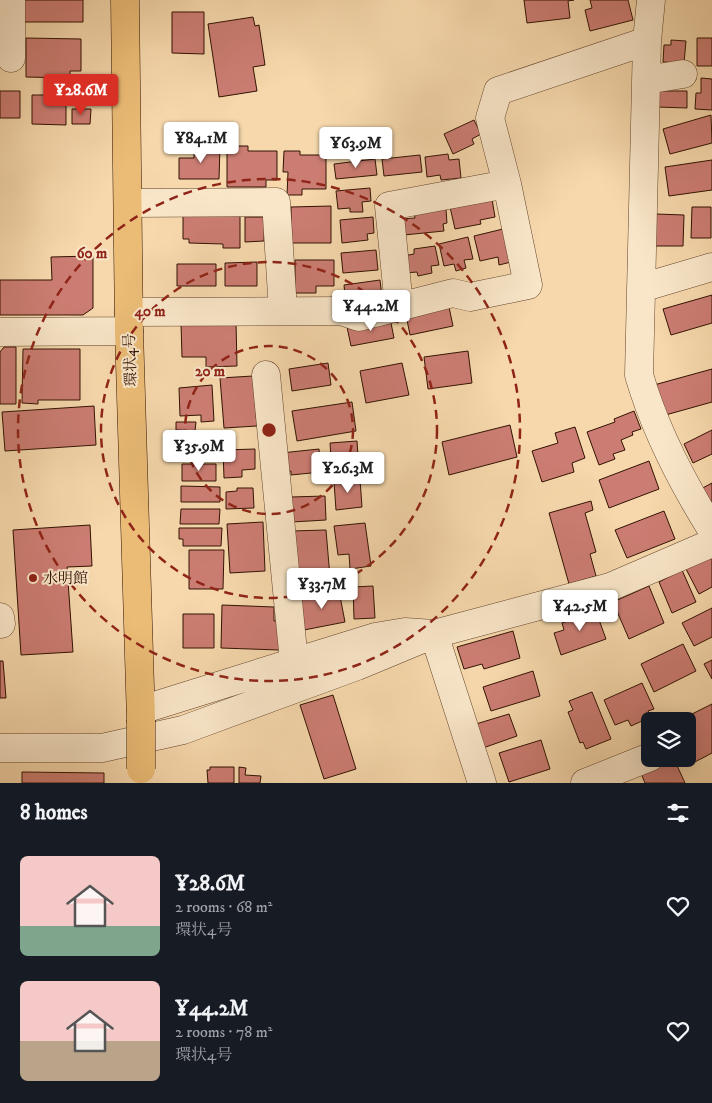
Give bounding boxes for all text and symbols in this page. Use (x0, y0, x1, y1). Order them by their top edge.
pin: ¥28.6M (40, 74, 122, 116)
text: ¥28.6M (54, 80, 108, 100)
pin: ¥84.1M (160, 121, 242, 164)
pin: ¥63.9M (315, 126, 397, 169)
text: ¥84.1M (175, 128, 227, 148)
text: ¥63.9M (330, 133, 382, 153)
text: 60 m (77, 244, 108, 263)
pin: ¥44.2M (330, 290, 412, 332)
text: ¥44.2M (343, 296, 399, 316)
text: 40 m (133, 302, 166, 321)
street label: 環状4号 (120, 333, 141, 387)
text: 20 m (195, 362, 226, 381)
centre of rings (260, 421, 278, 439)
pin: ¥35.9M (158, 430, 240, 472)
text: ¥35.9M (174, 436, 224, 456)
pin: ¥26.3M (307, 452, 389, 494)
text: ¥26.3M (322, 458, 374, 478)
pin: ¥33.7M (281, 568, 363, 610)
place label: 水明館 (43, 569, 88, 588)
marker: 水明館 (27, 572, 39, 584)
text: ¥33.7M (298, 574, 346, 594)
pin: ¥42.5M (539, 590, 621, 632)
text: ¥42.5M (553, 596, 607, 616)
map controls (641, 712, 696, 767)
button: layers (641, 712, 696, 767)
icon: filters (664, 799, 692, 827)
text: 8 homes (20, 800, 88, 826)
text: ¥28.6M (175, 871, 245, 897)
icon: home (60, 876, 120, 936)
icon: heart (664, 892, 692, 920)
text: 2 rooms · 68 m² (175, 897, 272, 917)
text: 環状4号 (175, 920, 232, 940)
text: ¥44.2M (175, 996, 248, 1022)
icon: home (60, 1001, 120, 1061)
icon: heart (664, 1017, 692, 1045)
text: 2 rooms · 78 m² (175, 1022, 272, 1042)
text: 環状4号 (175, 1045, 232, 1065)

